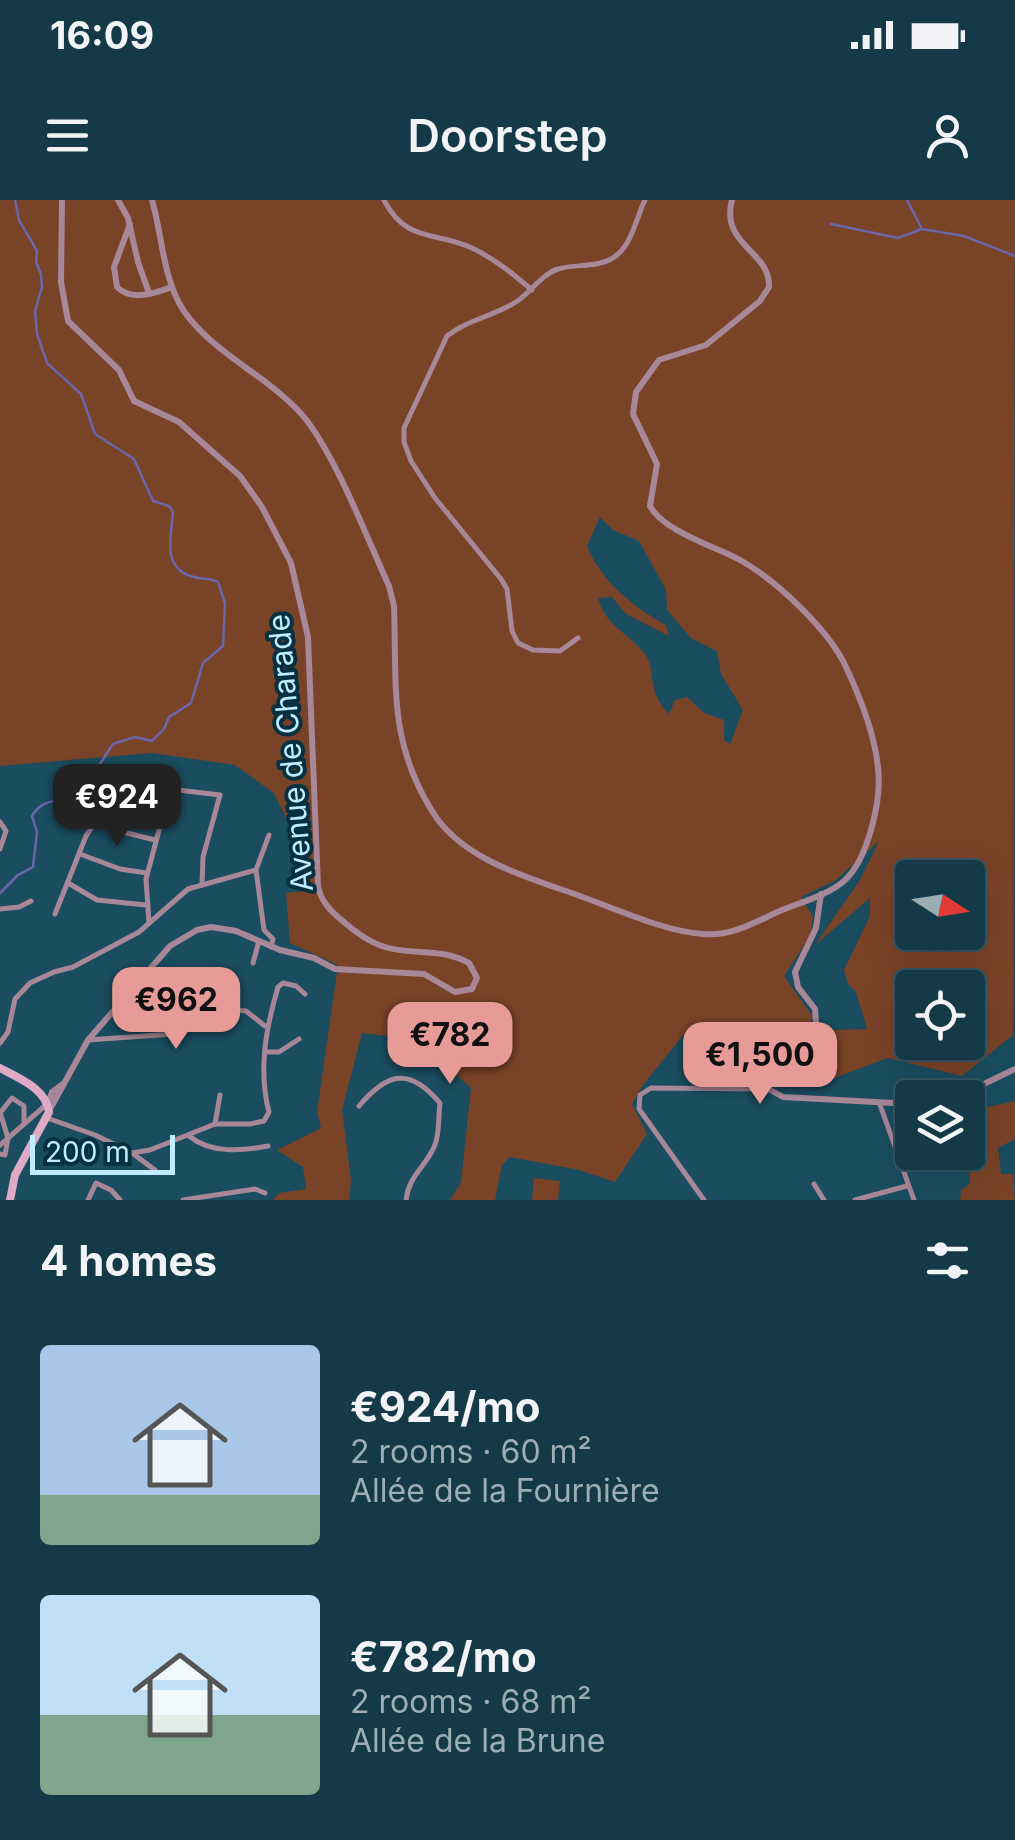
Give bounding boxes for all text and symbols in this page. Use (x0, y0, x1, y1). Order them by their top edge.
text: 16:09 (50, 12, 154, 58)
icon: menu (40, 108, 95, 163)
text: Doorstep (407, 108, 608, 163)
icon: person (920, 108, 975, 163)
street label: Avenue de Charade (260, 613, 320, 893)
pin: €924 (58, 764, 176, 849)
text: €924 (75, 777, 159, 816)
north arrow (895, 860, 985, 950)
map controls (895, 860, 985, 1170)
pin: €962 (117, 967, 235, 1052)
button: locate (895, 970, 985, 1060)
text: €962 (134, 980, 218, 1019)
pin: €782 (391, 1002, 509, 1087)
text: €782 (409, 1015, 491, 1054)
pin: €1,500 (679, 1022, 841, 1107)
text: €1,500 (705, 1035, 815, 1074)
button: layers (895, 1080, 985, 1170)
scale bar (30, 1130, 175, 1174)
text: 200 m (45, 1135, 130, 1169)
icon: filters (920, 1233, 975, 1288)
text: 4 homes (40, 1235, 217, 1286)
text: €924/mo (350, 1381, 541, 1432)
icon: home (120, 1385, 240, 1505)
text: 2 rooms · 60 m² (350, 1432, 592, 1471)
text: Allée de la Fournière (350, 1471, 660, 1510)
text: €782/mo (350, 1631, 537, 1682)
icon: home (120, 1635, 240, 1755)
text: 2 rooms · 68 m² (350, 1682, 591, 1721)
text: Allée de la Brune (350, 1721, 605, 1760)

